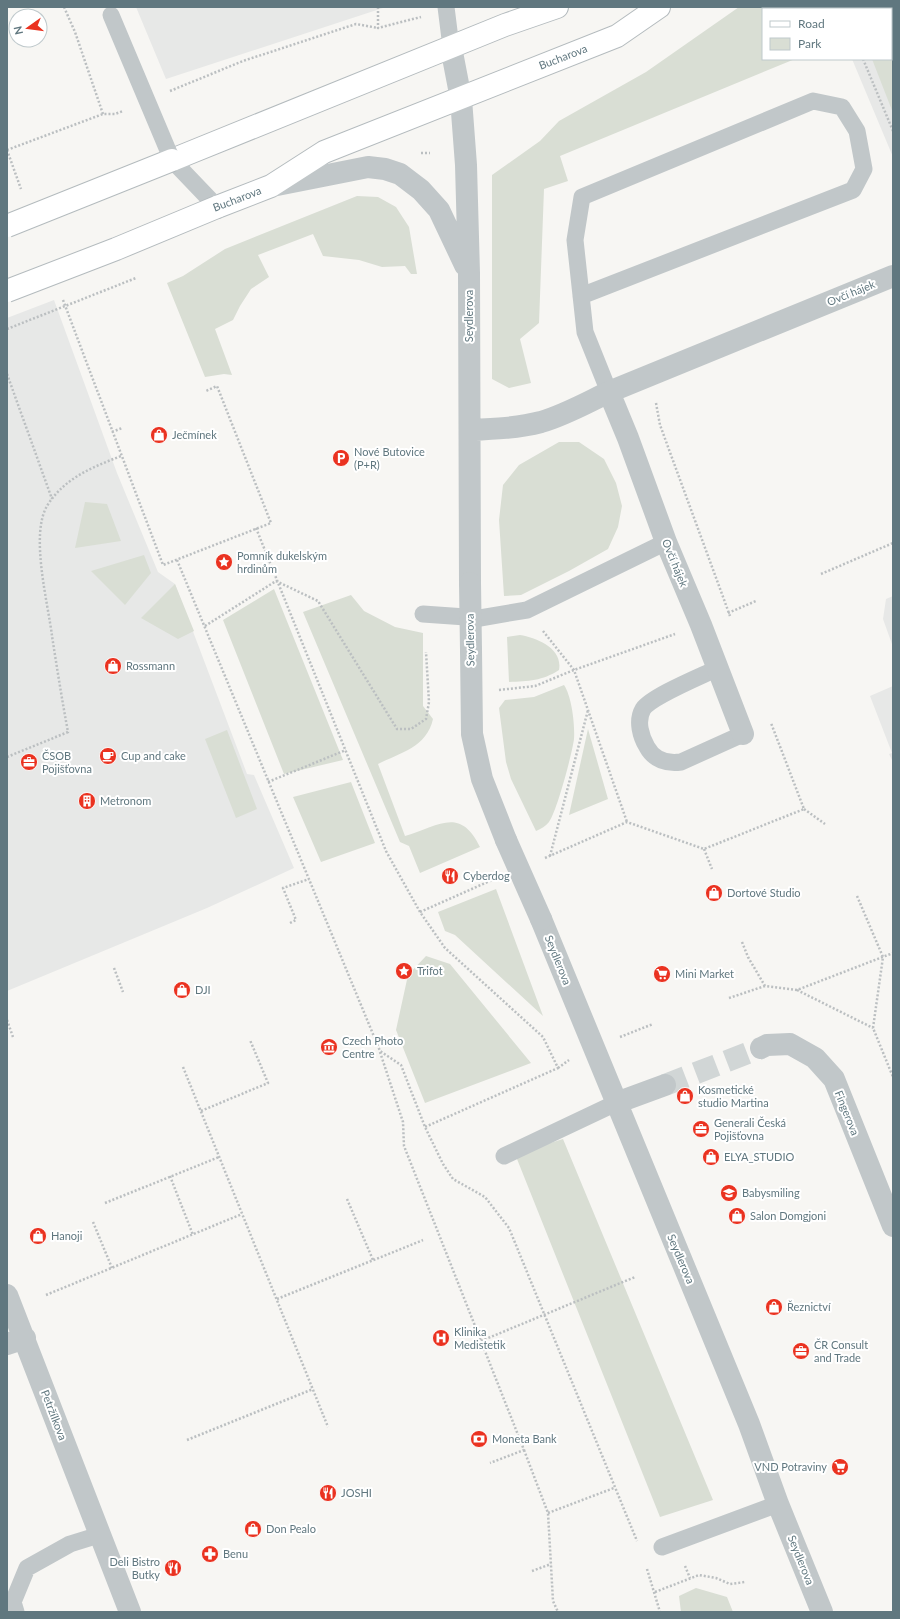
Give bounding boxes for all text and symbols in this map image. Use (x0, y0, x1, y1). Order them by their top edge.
north arrow (8, 8, 48, 48)
legend (762, 8, 892, 60)
text: Road (798, 16, 825, 31)
text: N (10, 25, 25, 36)
text: Park (798, 36, 822, 51)
street label: Bucharova (537, 41, 589, 72)
street label: Bucharova (211, 183, 263, 214)
street label: Ovčí hájek (825, 277, 877, 308)
street label: Seydlerova (462, 290, 475, 342)
shop icon: Ječmínek (149, 425, 169, 445)
place label: Ječmínek (172, 428, 217, 441)
place label: Nové Butovice (P+R) (354, 445, 425, 471)
parking icon: Nové Butovice (P+R) (331, 448, 351, 468)
street label: Ovčí hájek (660, 537, 691, 589)
place label: Pomník dukelským hrdinům (237, 549, 327, 575)
place icon: Pomník dukelským hrdinům (214, 552, 234, 572)
street label: Seydlerova (463, 614, 476, 666)
shop icon: Rossmann (103, 656, 123, 676)
place label: Rossmann (126, 659, 175, 672)
cafe icon: Cup and cake (98, 746, 118, 766)
place label: ČSOB Pojišťovna (42, 749, 92, 775)
place label: Cup and cake (121, 749, 186, 762)
office icon: ČSOB Pojišťovna (19, 752, 39, 772)
building icon: Metronom (77, 791, 97, 811)
place label: Metronom (100, 794, 151, 807)
restaurant icon: Cyberdog (440, 866, 460, 886)
place label: Cyberdog (463, 869, 510, 882)
shop icon: Dortové Studio (704, 883, 724, 903)
place label: Dortové Studio (727, 886, 801, 899)
street label: Seydlerova (543, 933, 574, 987)
place icon: Trifot (394, 961, 414, 981)
place label: Trifot (417, 964, 443, 977)
supermarket icon: Mini Market (652, 964, 672, 984)
place label: Mini Market (675, 967, 734, 980)
shop icon: DJI (172, 980, 192, 1000)
place label: DJI (195, 983, 211, 996)
place label: Czech Photo Centre (342, 1034, 403, 1060)
museum icon: Czech Photo Centre (319, 1037, 339, 1057)
place label: Kosmetické studio Martina (698, 1083, 769, 1109)
shop icon: Kosmetické studio Martina (675, 1086, 695, 1106)
street label: Fingerova (833, 1088, 862, 1137)
place label: Generali Česká Pojišťovna (714, 1116, 786, 1142)
office icon: Generali Česká Pojišťovna (691, 1119, 711, 1139)
shop icon: ELYA_STUDIO (701, 1147, 721, 1167)
place label: ELYA_STUDIO (724, 1150, 795, 1163)
school or university icon: Babysmiling (719, 1183, 739, 1203)
place label: Babysmiling (742, 1186, 800, 1199)
shop icon: Salon Domgjoni (727, 1206, 747, 1226)
place label: Salon Domgjoni (750, 1209, 826, 1222)
shop icon: Hanoji (28, 1226, 48, 1246)
place label: Hanoji (51, 1229, 83, 1242)
street label: Seydlerova (665, 1232, 698, 1286)
shop icon: Řeznictví (764, 1297, 784, 1317)
place label: Řeznictví (787, 1300, 831, 1313)
place label: Klinika Medistetik (454, 1325, 506, 1351)
hospital icon: Klinika Medistetik (431, 1328, 451, 1348)
place label: ČR Consult and Trade (814, 1338, 868, 1364)
office icon: ČR Consult and Trade (791, 1341, 811, 1361)
street label: Petržílkova (39, 1388, 70, 1442)
bank icon: Moneta Bank (469, 1429, 489, 1449)
place label: Moneta Bank (492, 1432, 557, 1445)
supermarket icon: VND Potraviny (830, 1457, 850, 1477)
place label: VND Potraviny (754, 1460, 827, 1473)
restaurant icon: JOSHI (318, 1483, 338, 1503)
place label: JOSHI (341, 1486, 372, 1499)
shop icon: Don Pealo (243, 1519, 263, 1539)
place label: Don Pealo (266, 1522, 316, 1535)
street label: Seydlerova (786, 1533, 817, 1587)
pharmacy icon: Benu (200, 1544, 220, 1564)
place label: Benu (223, 1547, 248, 1560)
place label: Deli Bistro Butky (109, 1555, 160, 1581)
restaurant icon: Deli Bistro Butky (163, 1558, 183, 1578)

